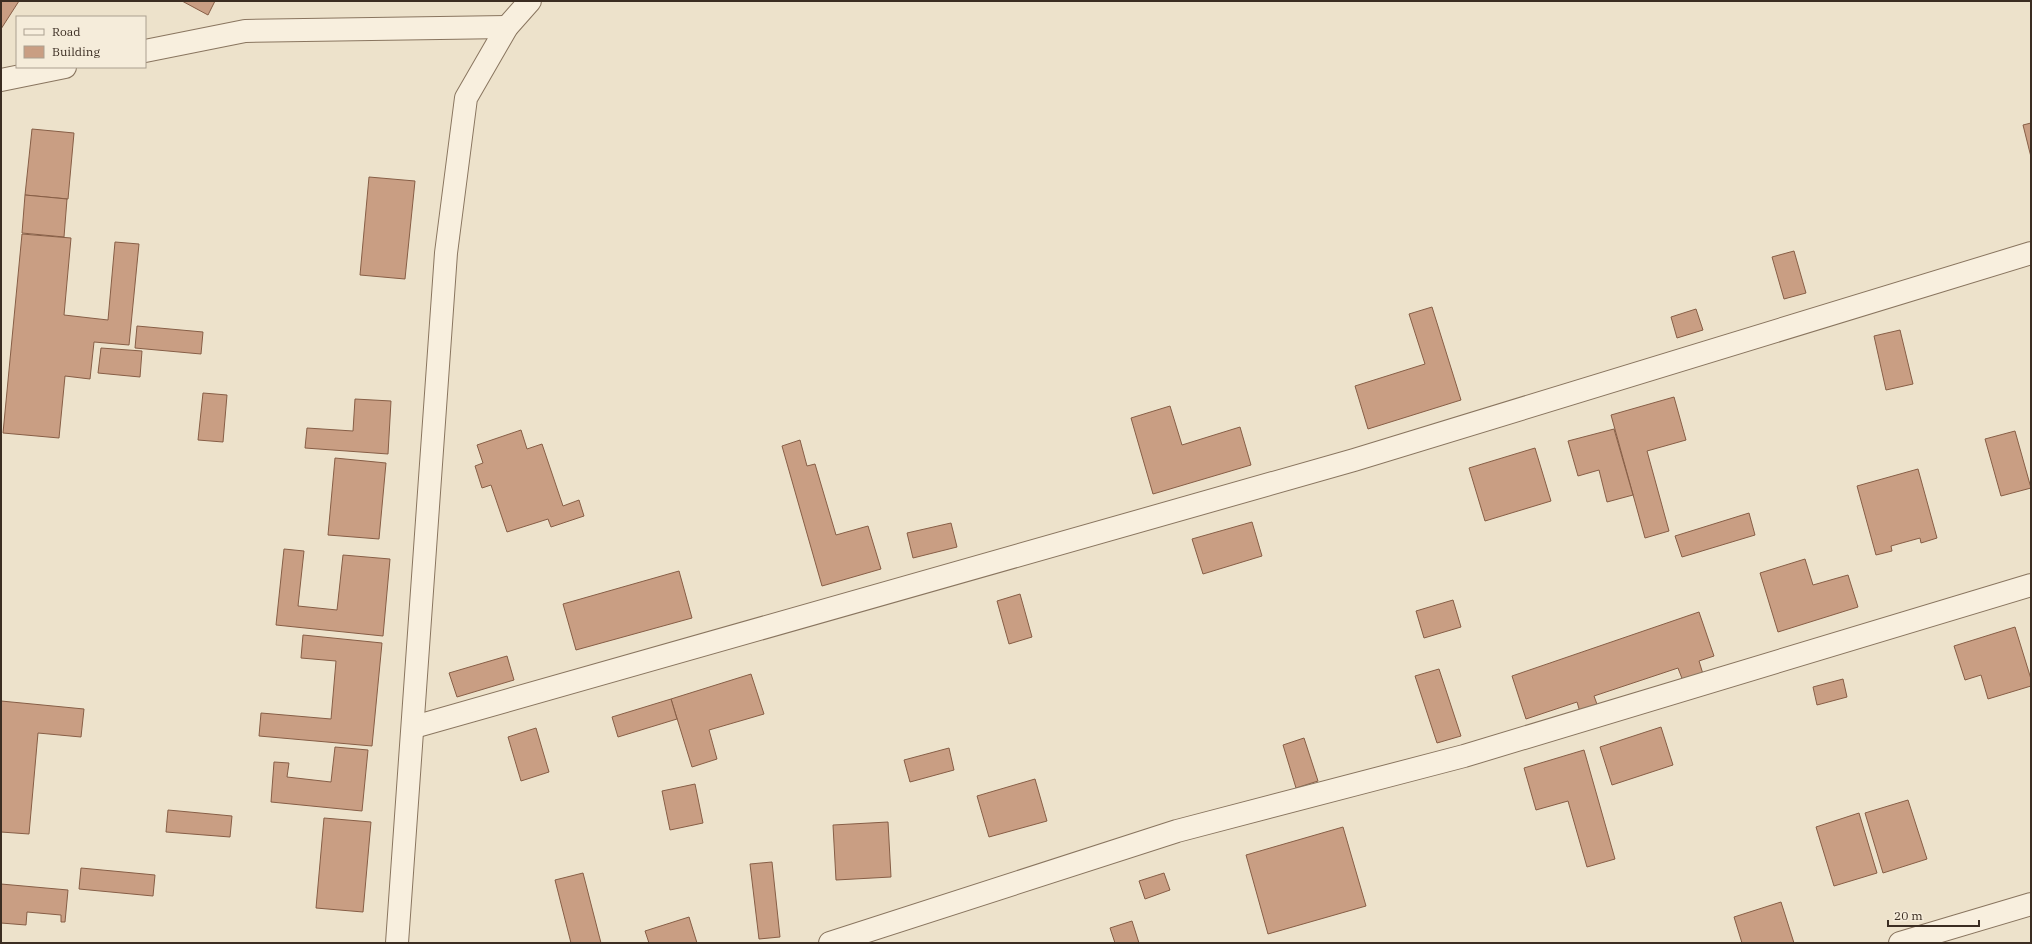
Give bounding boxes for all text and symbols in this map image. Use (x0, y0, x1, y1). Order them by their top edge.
legend (16, 16, 146, 68)
text: Road (52, 24, 81, 39)
text: Building (52, 44, 100, 59)
scale bar (1888, 902, 1979, 928)
text: 20 m (1894, 908, 1923, 923)

